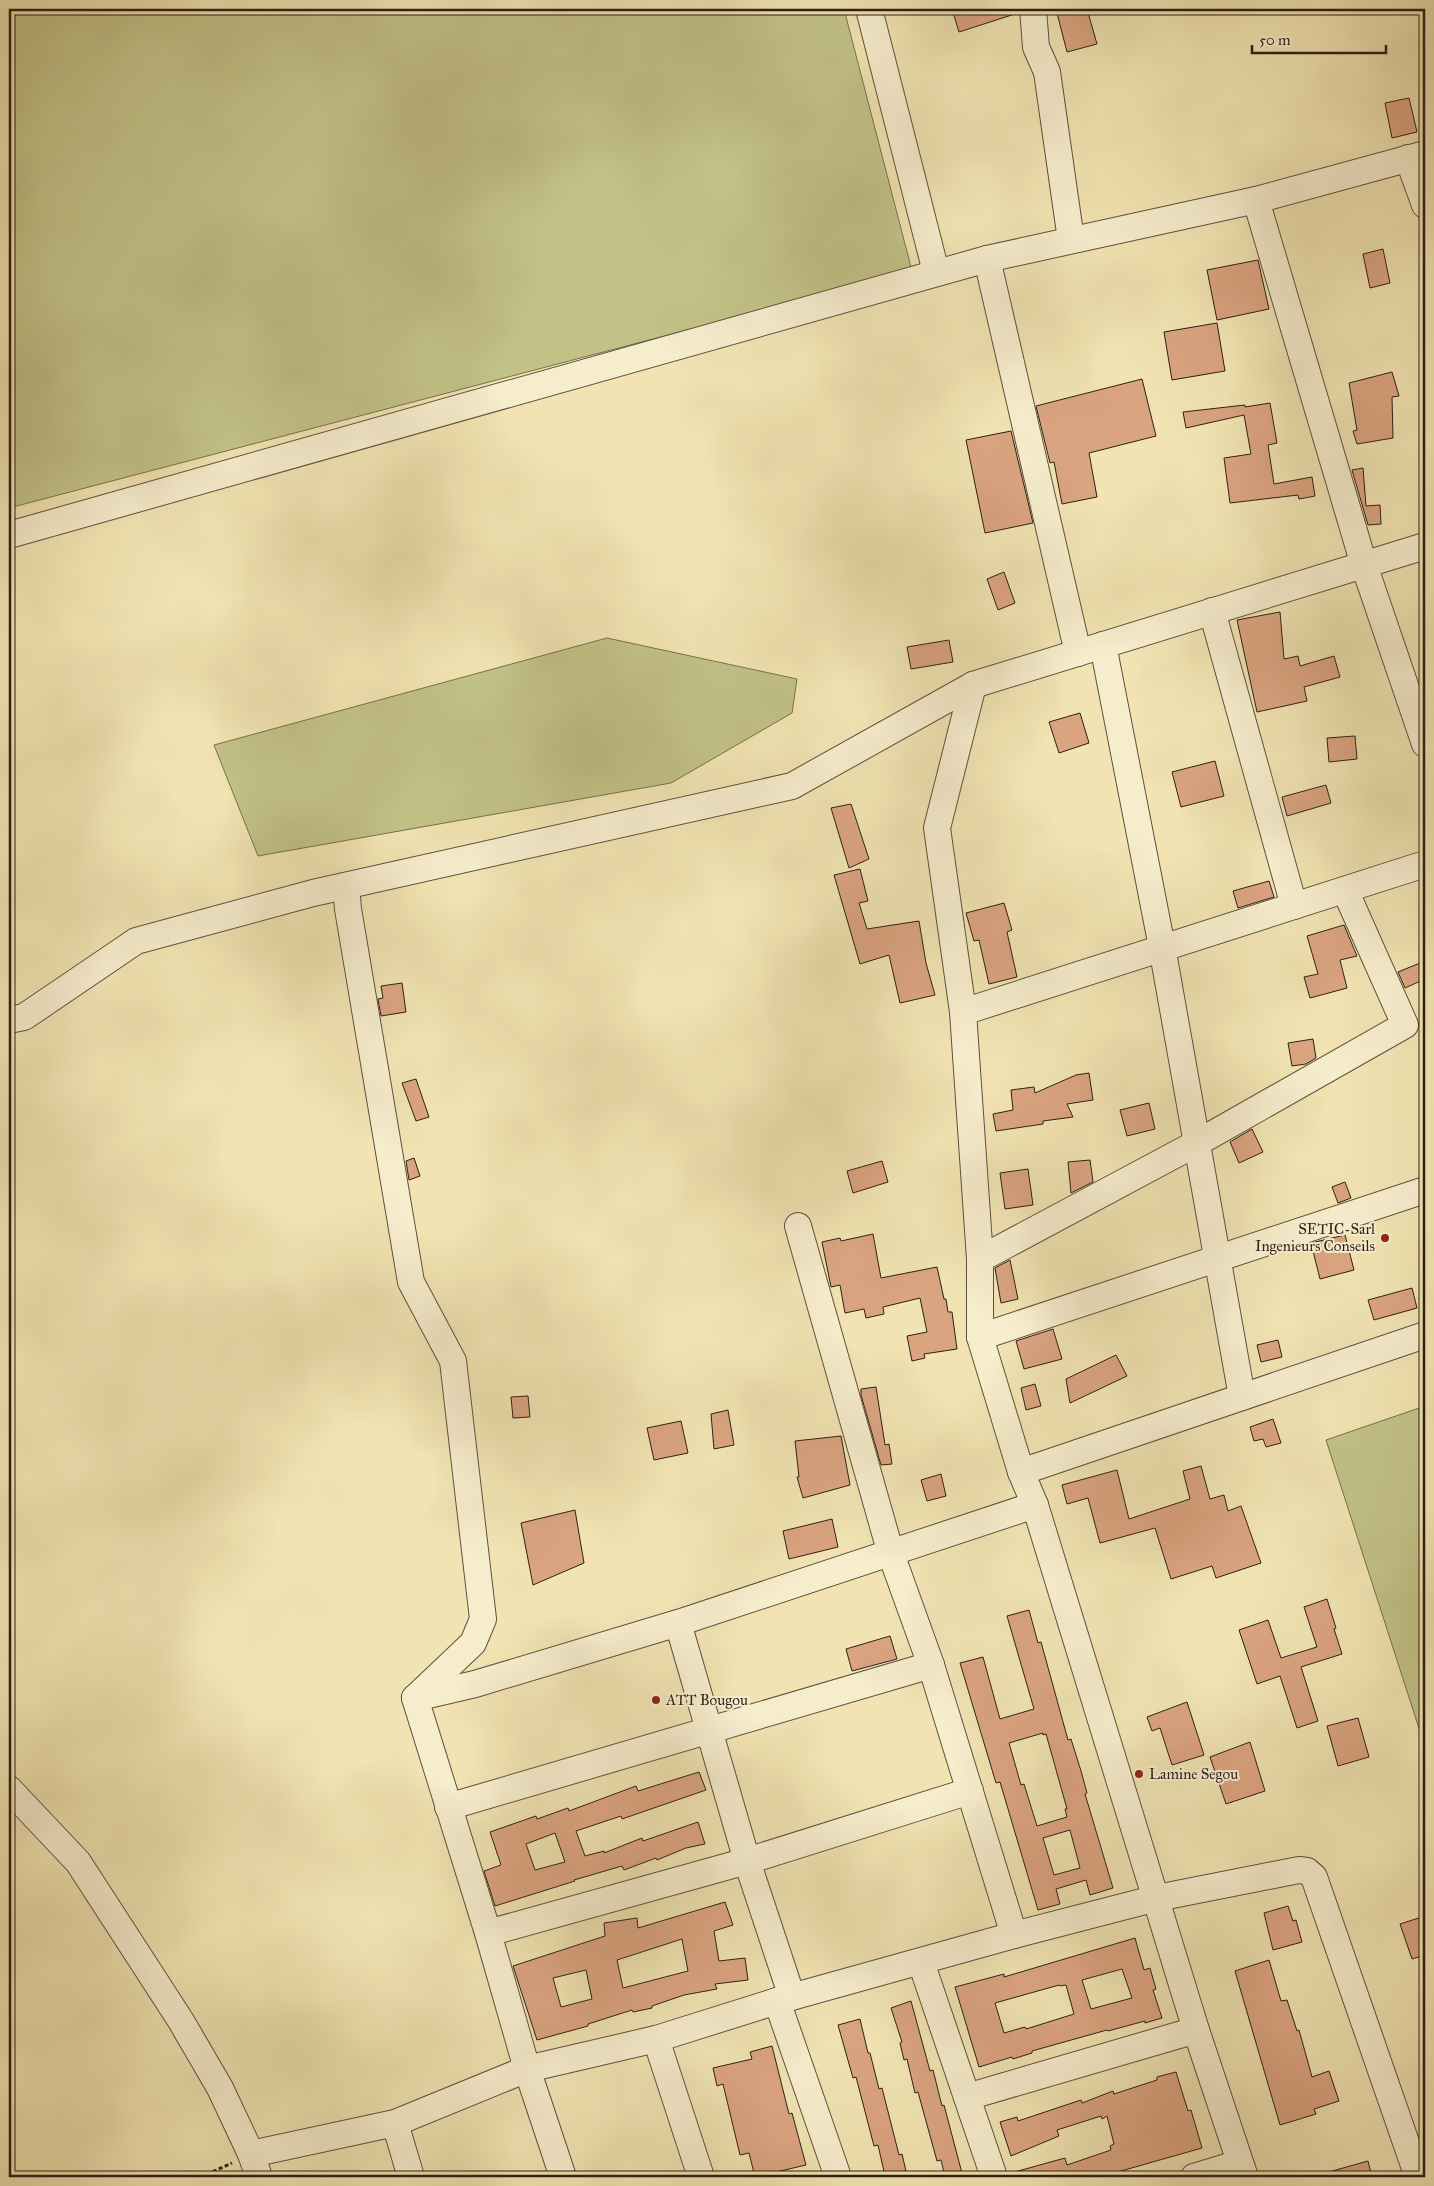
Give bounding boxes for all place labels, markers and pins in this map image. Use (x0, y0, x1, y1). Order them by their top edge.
place label: SETIC-Sarl Ingenieurs Conseils (1255, 1220, 1376, 1255)
marker: SETIC-Sarl Ingenieurs Conseils (1379, 1232, 1391, 1244)
place label: ATT Bougou (665, 1691, 748, 1709)
marker: ATT Bougou (650, 1694, 662, 1706)
place label: Lamine Segou (1149, 1765, 1238, 1783)
marker: Lamine Segou (1133, 1768, 1145, 1780)

